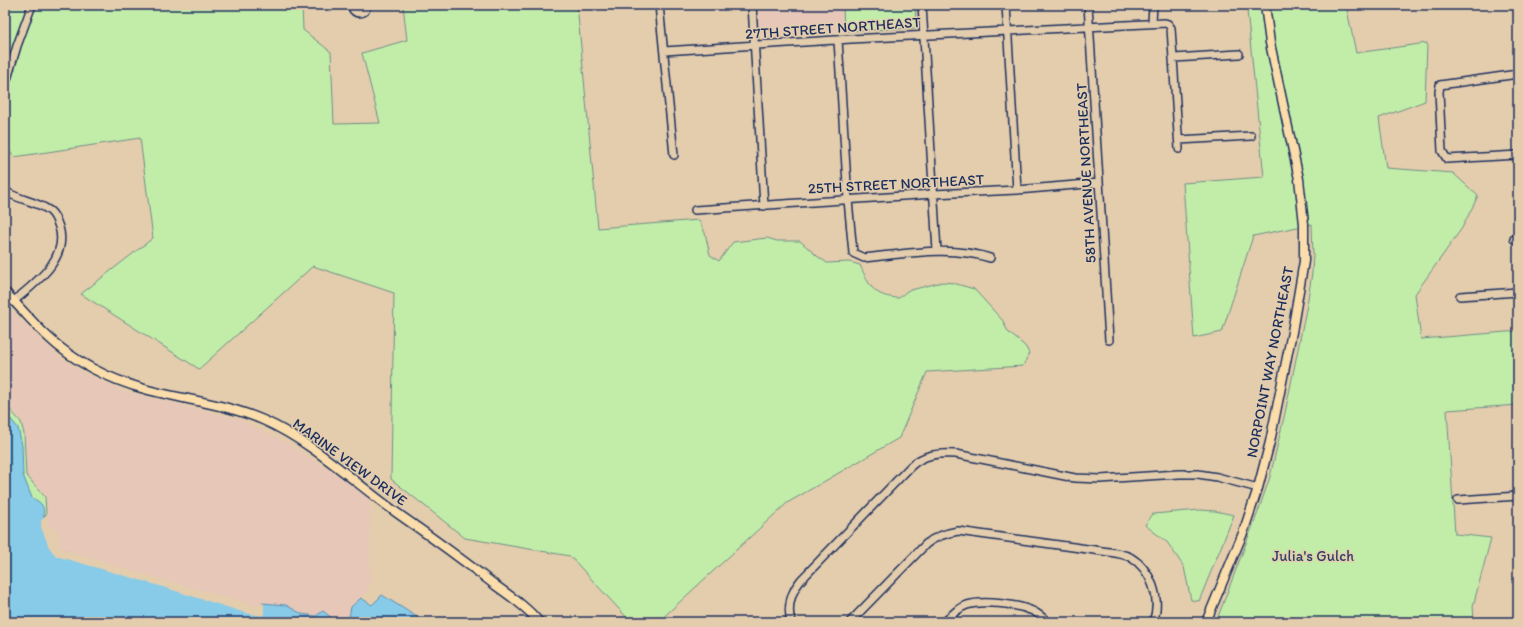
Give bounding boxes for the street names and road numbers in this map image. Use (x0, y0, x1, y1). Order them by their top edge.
street label: 27TH STREET NORTHEAST (745, 13, 922, 43)
street label: 58TH AVENUE NORTHEAST (1072, 82, 1100, 264)
street label: 25TH STREET NORTHEAST (807, 170, 985, 198)
street label: NORPOINT WAY NORTHEAST (1243, 264, 1298, 459)
street label: MARINE VIEW DRIVE (289, 414, 411, 510)

